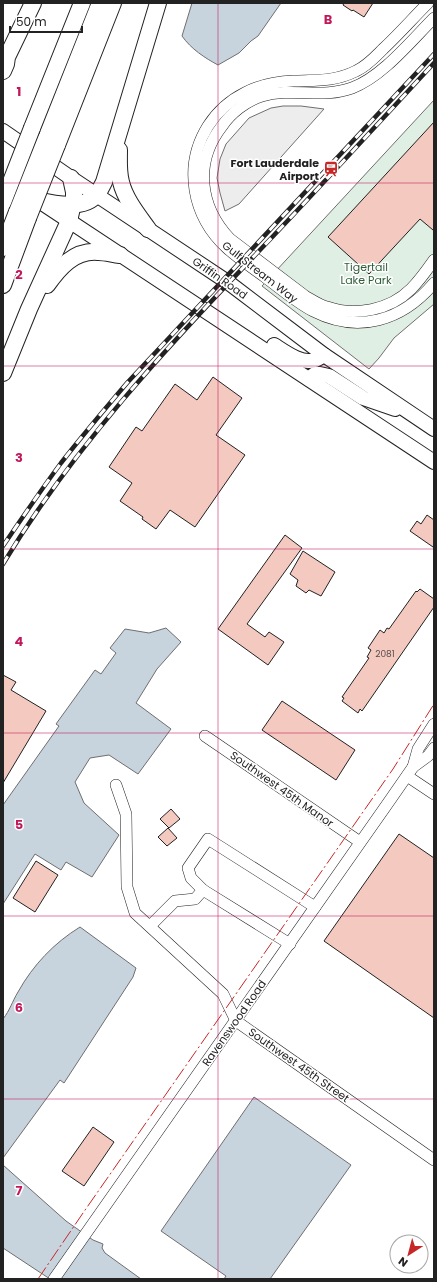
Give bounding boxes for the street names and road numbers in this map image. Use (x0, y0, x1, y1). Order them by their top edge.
street label: Gulf Stream Way (219, 237, 302, 307)
street label: Griffin Road (189, 253, 251, 303)
street label: Southwest 45th Manor (227, 747, 337, 831)
street label: Ravenswood Road (198, 977, 270, 1069)
street label: Southwest 45th Street (245, 1024, 353, 1106)

